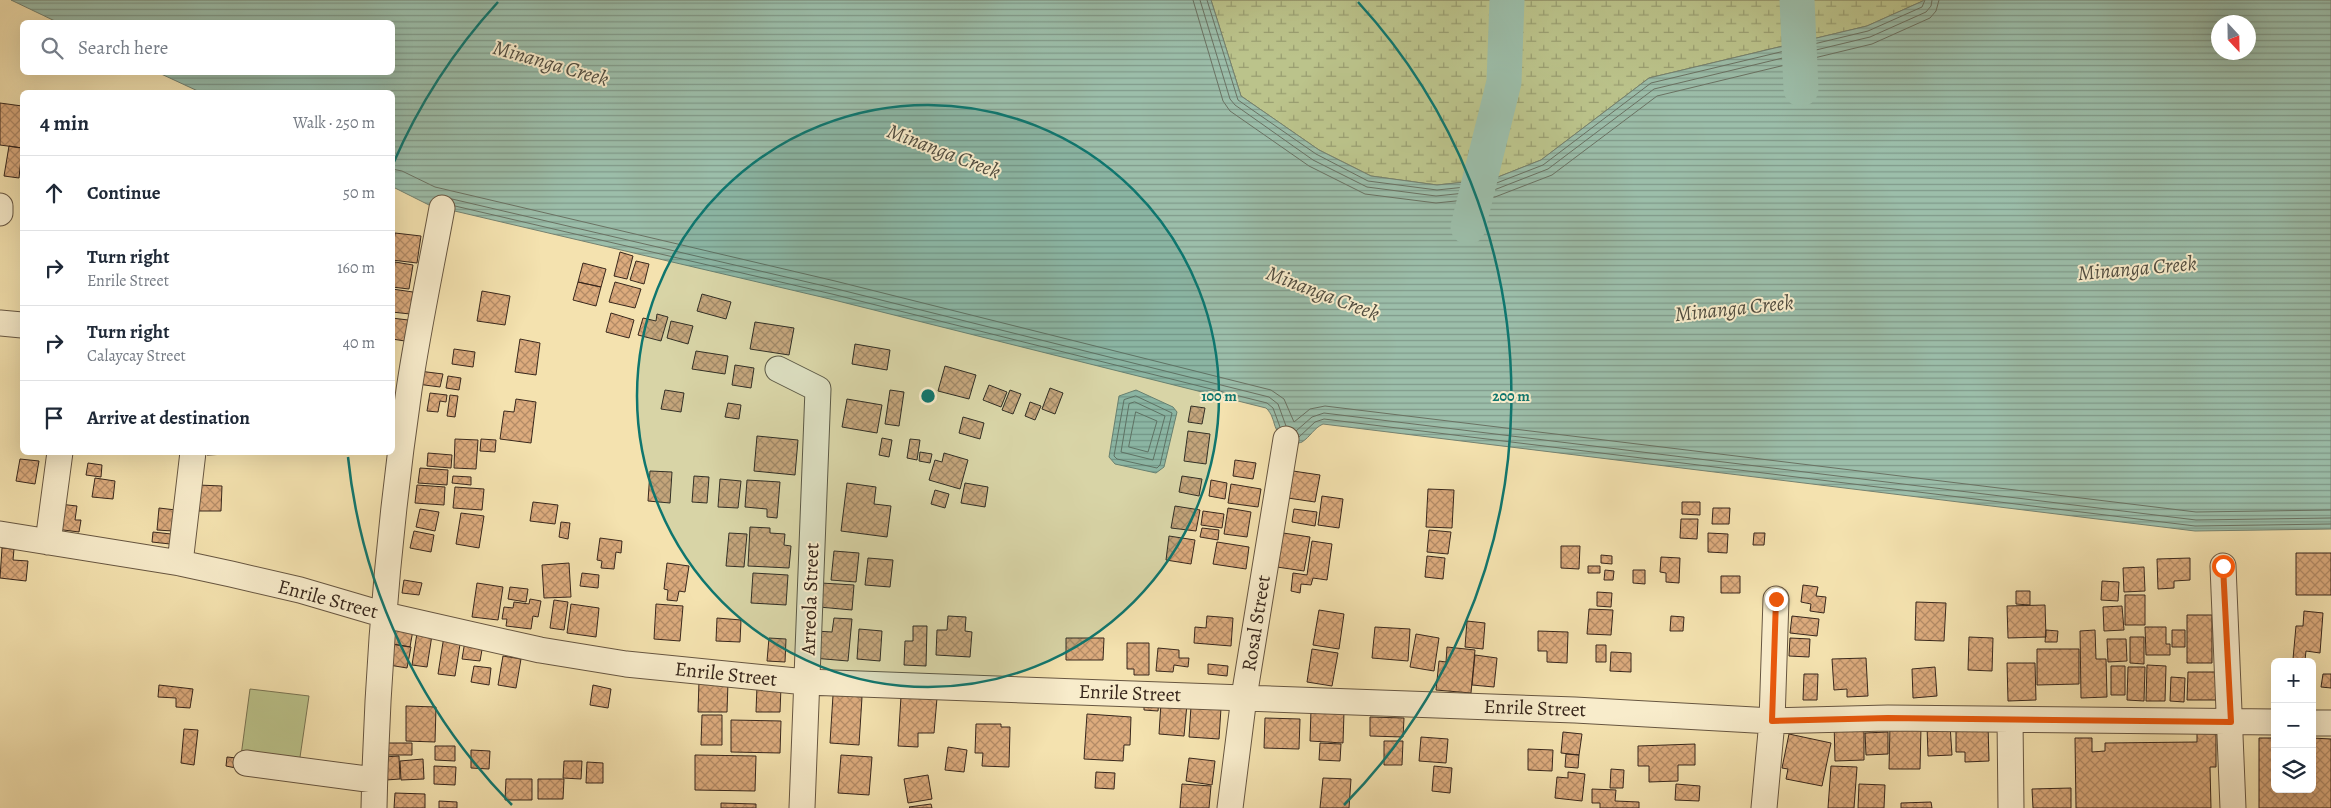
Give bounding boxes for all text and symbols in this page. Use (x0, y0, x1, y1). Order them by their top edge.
north arrow (2211, 15, 2256, 60)
search box (20, 20, 395, 75)
water label: Minanga Creek (490, 33, 612, 93)
icon: search (38, 34, 66, 62)
text: Search here (78, 35, 168, 61)
text: 4 min (40, 109, 89, 137)
text: Walk · 250 m (293, 112, 375, 134)
water label: Minanga Creek (883, 117, 1005, 185)
icon: ahead (40, 179, 68, 207)
text: Continue (87, 180, 161, 206)
text: 50 m (343, 182, 375, 204)
text: Turn right (87, 244, 169, 270)
water label: Minanga Creek (2076, 249, 2198, 287)
icon: right (40, 254, 68, 282)
text: 160 m (337, 257, 375, 279)
water label: Minanga Creek (1262, 259, 1384, 327)
text: Enrile Street (87, 270, 169, 292)
water label: Minanga Creek (1673, 288, 1795, 328)
text: Turn right (87, 319, 169, 345)
icon: right (40, 329, 68, 357)
text: 40 m (343, 332, 375, 354)
text: Calaycay Street (87, 345, 186, 367)
text: 100 m (1201, 386, 1237, 406)
text: 200 m (1492, 386, 1530, 406)
centre of rings (919, 387, 937, 405)
icon: arrive (40, 404, 68, 432)
text: Arrive at destination (87, 405, 250, 431)
street label: Arreola Street (795, 542, 825, 657)
route start (2212, 555, 2235, 578)
street label: Enrile Street (275, 573, 381, 625)
street label: Rosal Street (1235, 573, 1277, 673)
route end (1765, 588, 1788, 611)
street label: Enrile Street (674, 655, 779, 693)
map controls (2271, 658, 2316, 793)
button: + (2271, 658, 2316, 703)
street label: Enrile Street (1078, 678, 1182, 708)
street label: Enrile Street (1483, 693, 1587, 723)
button: − (2271, 703, 2316, 748)
button: layers (2271, 748, 2316, 793)

